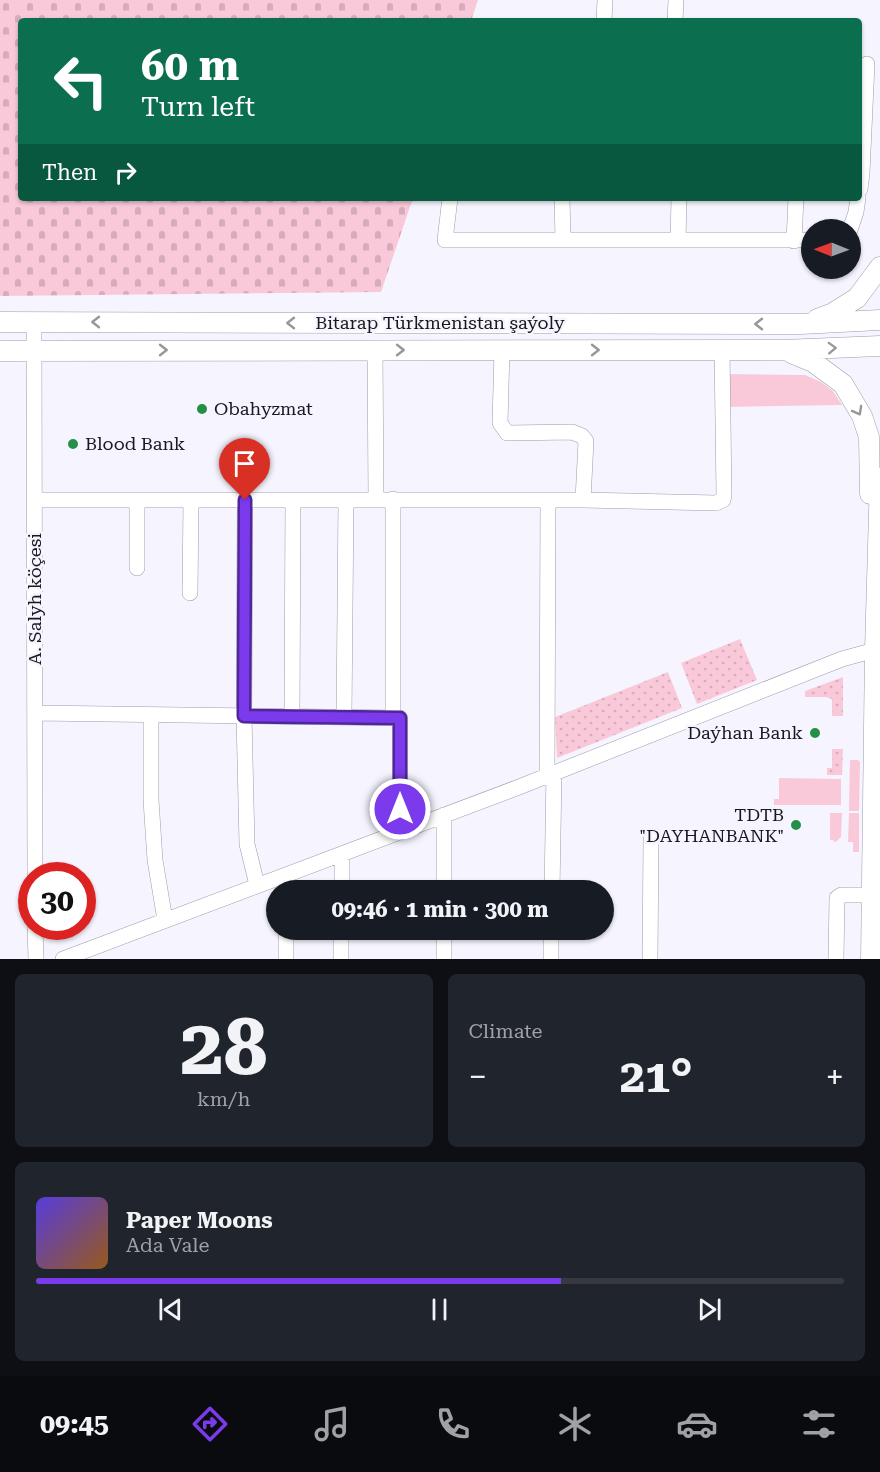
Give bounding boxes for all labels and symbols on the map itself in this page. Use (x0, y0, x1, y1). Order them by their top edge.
north arrow (801, 219, 861, 279)
street label: Bitarap Türkmenistan şaýoly (315, 312, 565, 333)
one-way arrow (91, 316, 100, 328)
one-way arrow (286, 317, 295, 329)
one-way arrow (754, 318, 763, 330)
one-way arrow (828, 341, 837, 354)
one-way arrow (159, 344, 168, 356)
one-way arrow (396, 344, 405, 356)
one-way arrow (591, 344, 600, 356)
place label: Obahyzmat (214, 398, 313, 419)
marker: Obahyzmat (195, 402, 209, 416)
one-way arrow (851, 404, 862, 415)
place label: Blood Bank (85, 433, 185, 454)
marker: Blood Bank (66, 437, 80, 451)
pin (219, 438, 270, 500)
street label: A. Salyh köçesi (24, 533, 45, 665)
place label: Daýhan Bank (687, 722, 803, 743)
marker: Daýhan Bank (808, 726, 822, 740)
position arrow (368, 777, 432, 841)
place label: TDTB "DAYHANBANK" (639, 804, 784, 846)
marker: TDTB "DAYHANBANK" (789, 818, 803, 832)
speed limit sign: 30 (18, 862, 96, 940)

